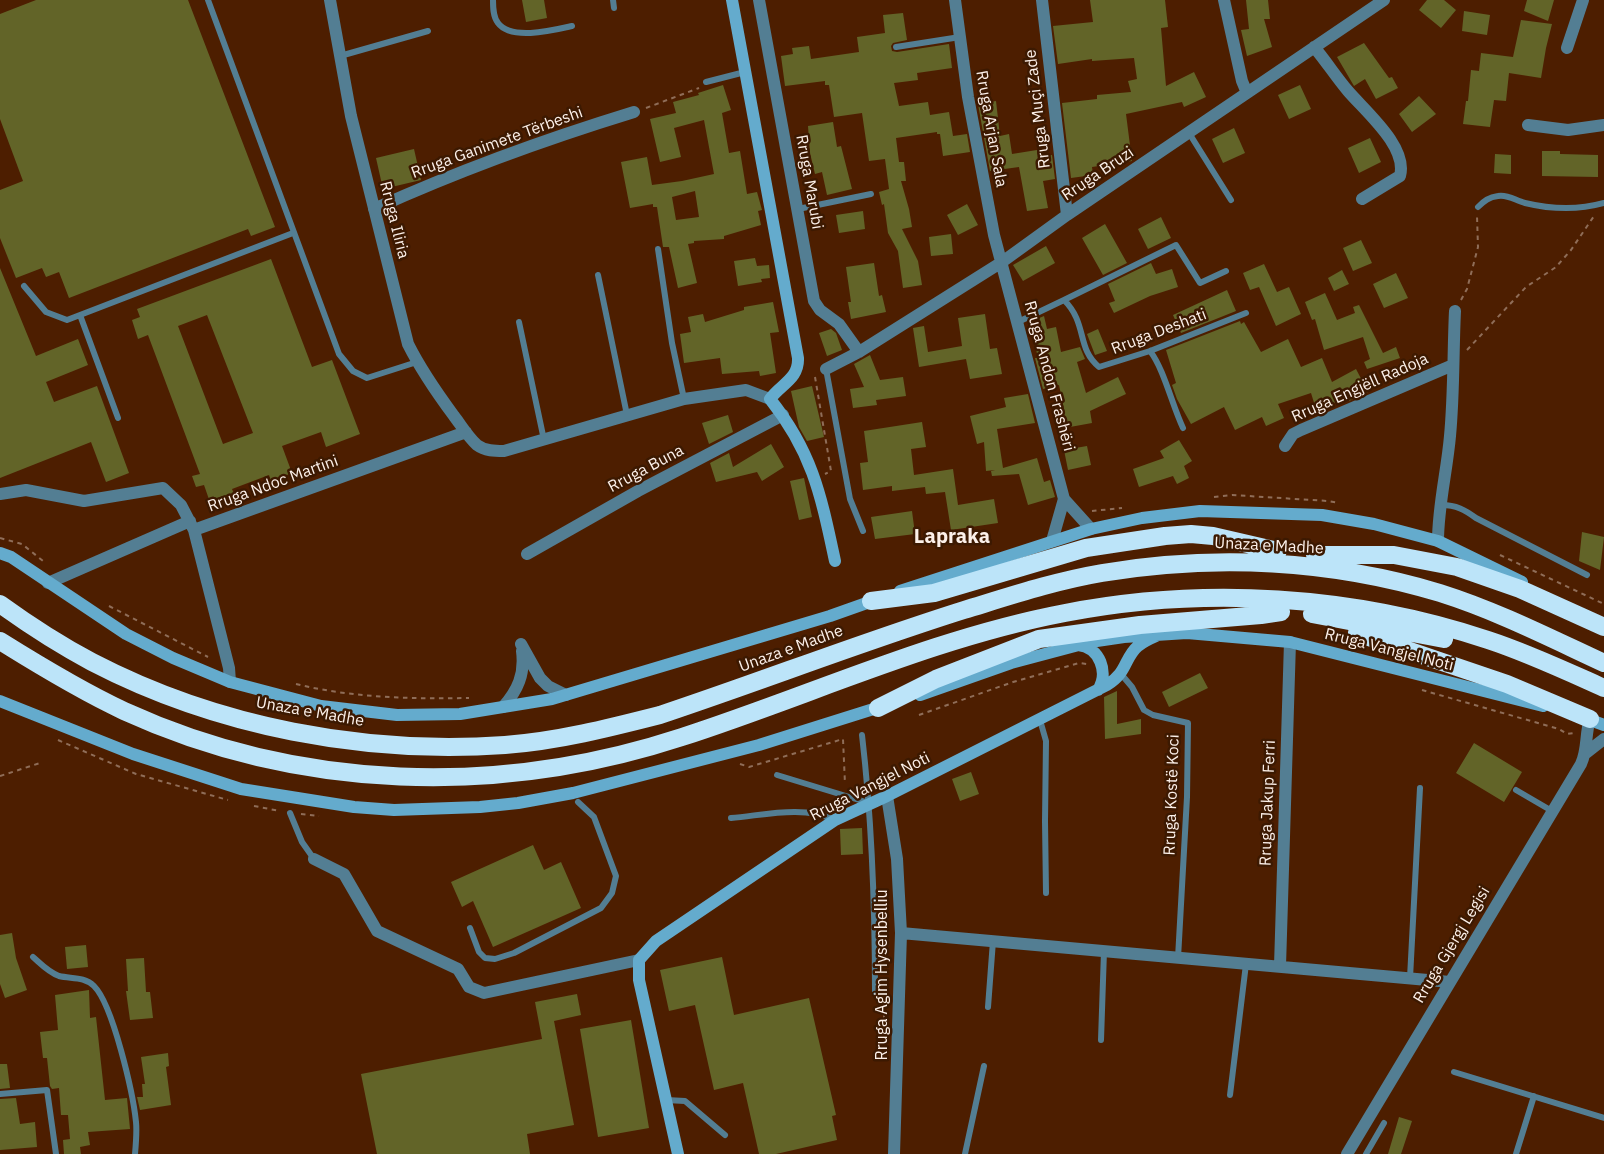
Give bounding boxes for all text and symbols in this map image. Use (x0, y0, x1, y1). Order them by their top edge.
street label: Rruga Muçi Zade (1021, 48, 1055, 170)
street label: Rruga Arjan Sala (971, 69, 1011, 189)
street label: Rruga Ganimete Tërbeshi (409, 103, 585, 183)
street label: Rruga Marubi (791, 133, 827, 231)
street label: Rruga Bruzi (1058, 143, 1138, 205)
street label: Rruga Iliria (375, 179, 413, 261)
street label: Rruga Andon Frashëri (1020, 299, 1078, 453)
street label: Rruga Deshati (1109, 305, 1209, 359)
street label: Rruga Engjëll Radoja (1289, 349, 1431, 427)
street label: Rruga Buna (605, 441, 687, 497)
street label: Rruga Ndoc Martini (205, 451, 341, 517)
district label: Lapraka (914, 525, 990, 549)
street label: Unaza e Madhe (1214, 534, 1324, 558)
street label: Unaza e Madhe (736, 621, 846, 677)
street label: Rruga Vangjel Noti (1323, 625, 1455, 675)
street label: Unaza e Madhe (254, 693, 366, 731)
street label: Rruga Kostë Koci (1160, 734, 1184, 856)
street label: Rruga Jakup Ferri (1256, 740, 1280, 866)
street label: Rruga Vangjel Noti (807, 748, 933, 826)
street label: Rruga Gjergj Legisi (1410, 883, 1494, 1007)
street label: Rruga Agim Hysenbelliu (872, 889, 892, 1061)

